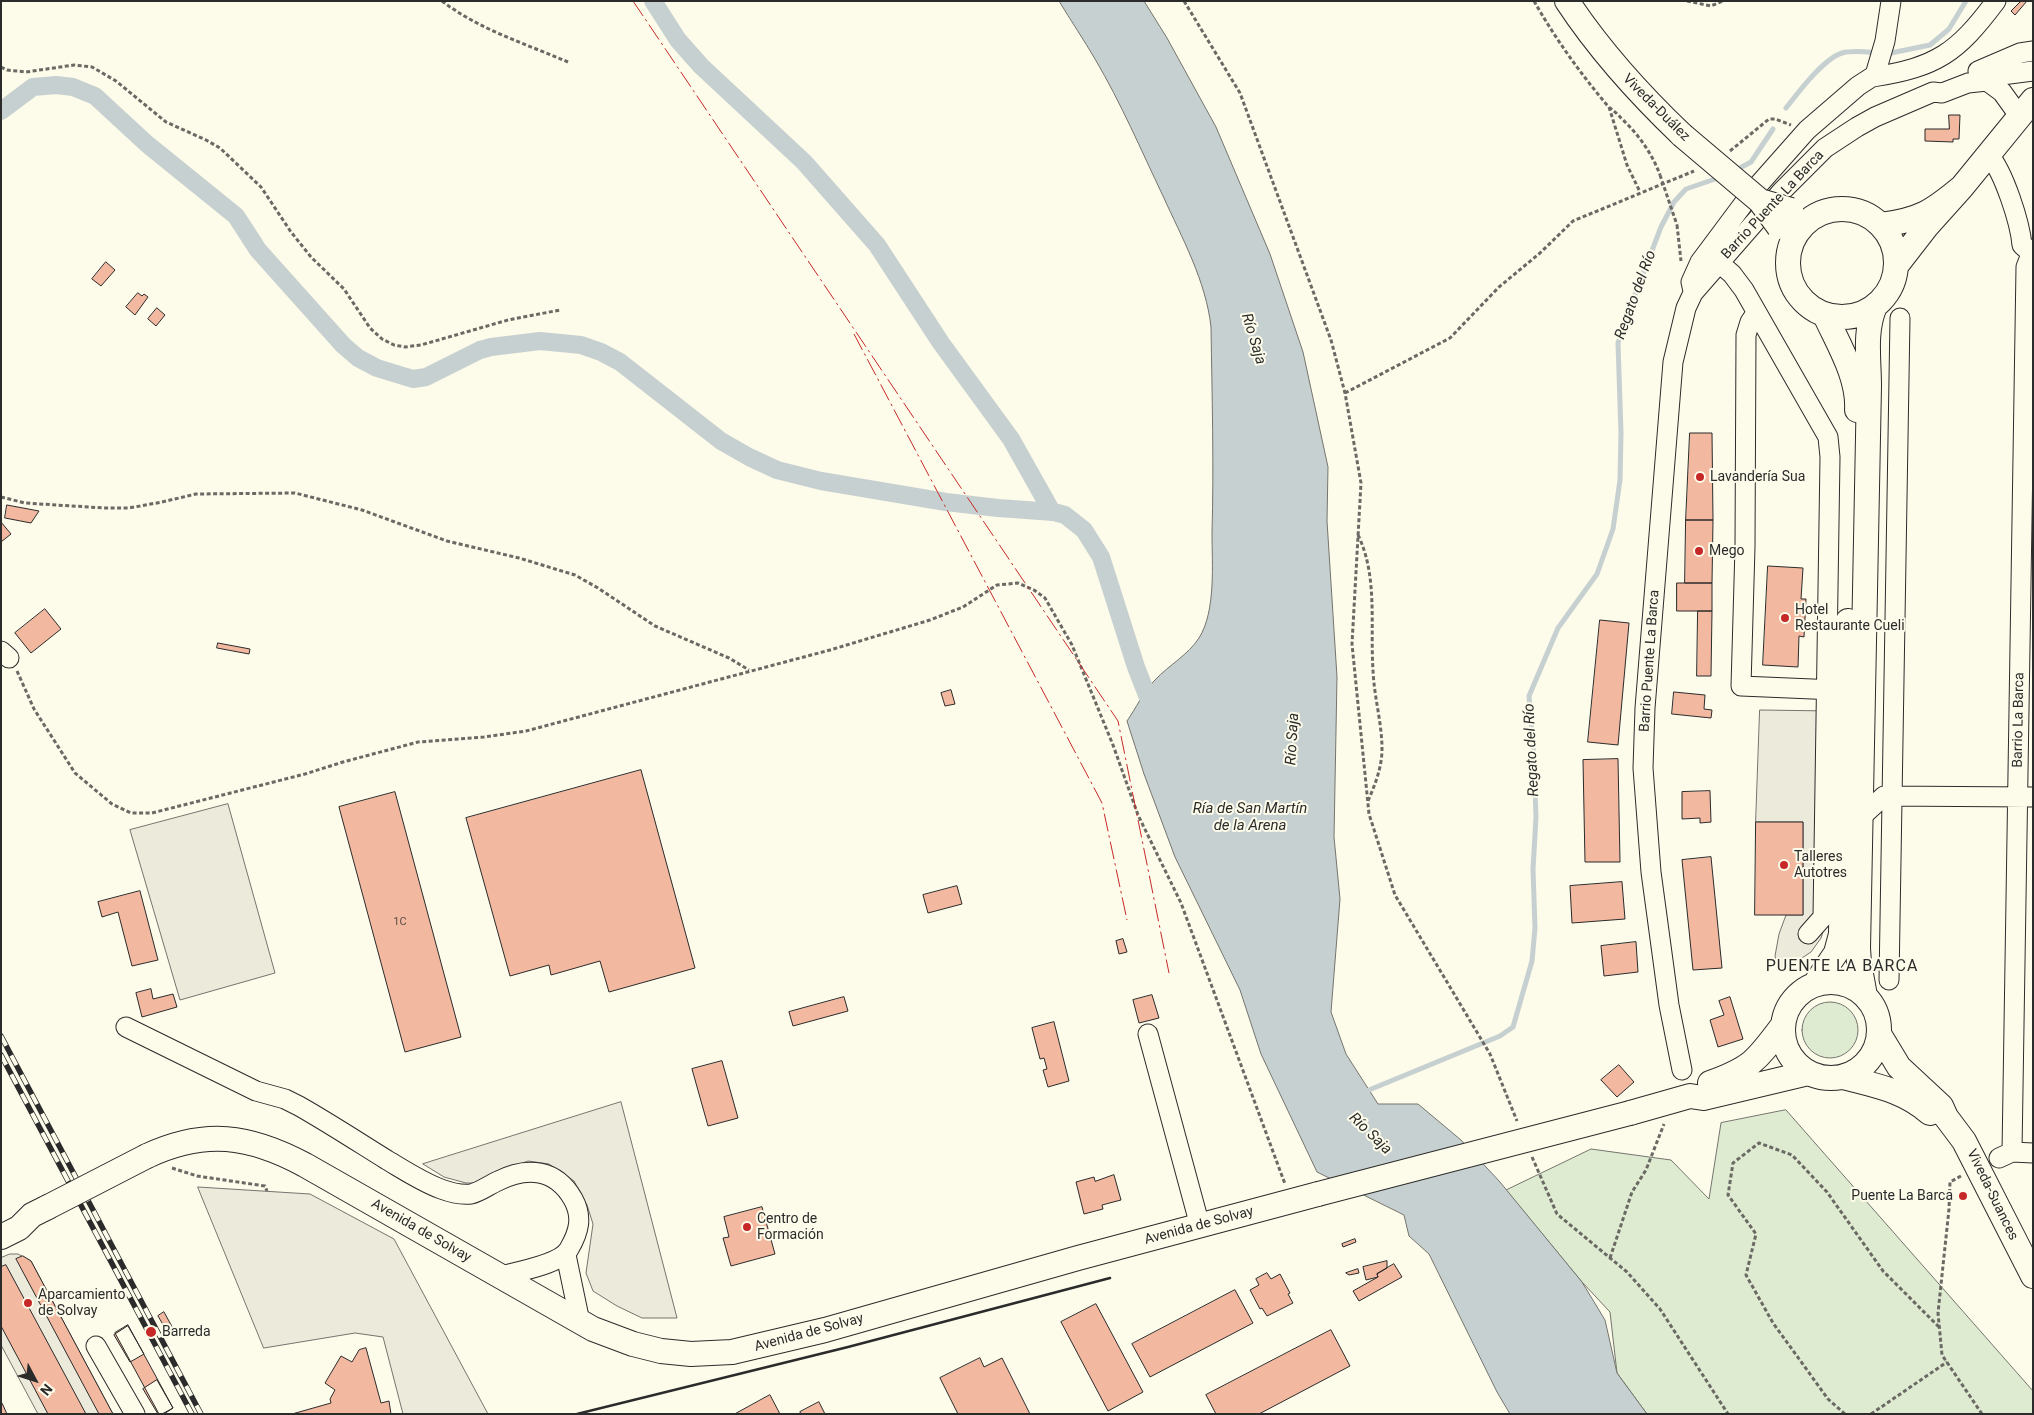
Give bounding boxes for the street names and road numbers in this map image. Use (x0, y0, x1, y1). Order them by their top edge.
street label: Viveda-Duález (1619, 71, 1693, 145)
street label: Barrio Puente La Barca (1718, 147, 1828, 263)
street label: Barrio Puente La Barca (1637, 589, 1663, 733)
street label: Barrio La Barca (2010, 672, 2028, 768)
street label: Viveda-Suances (1963, 1147, 2021, 1243)
street label: Avenida de Solvay (368, 1196, 474, 1266)
street label: Avenida de Solvay (1143, 1203, 1255, 1249)
street label: Avenida de Solvay (753, 1310, 865, 1356)

